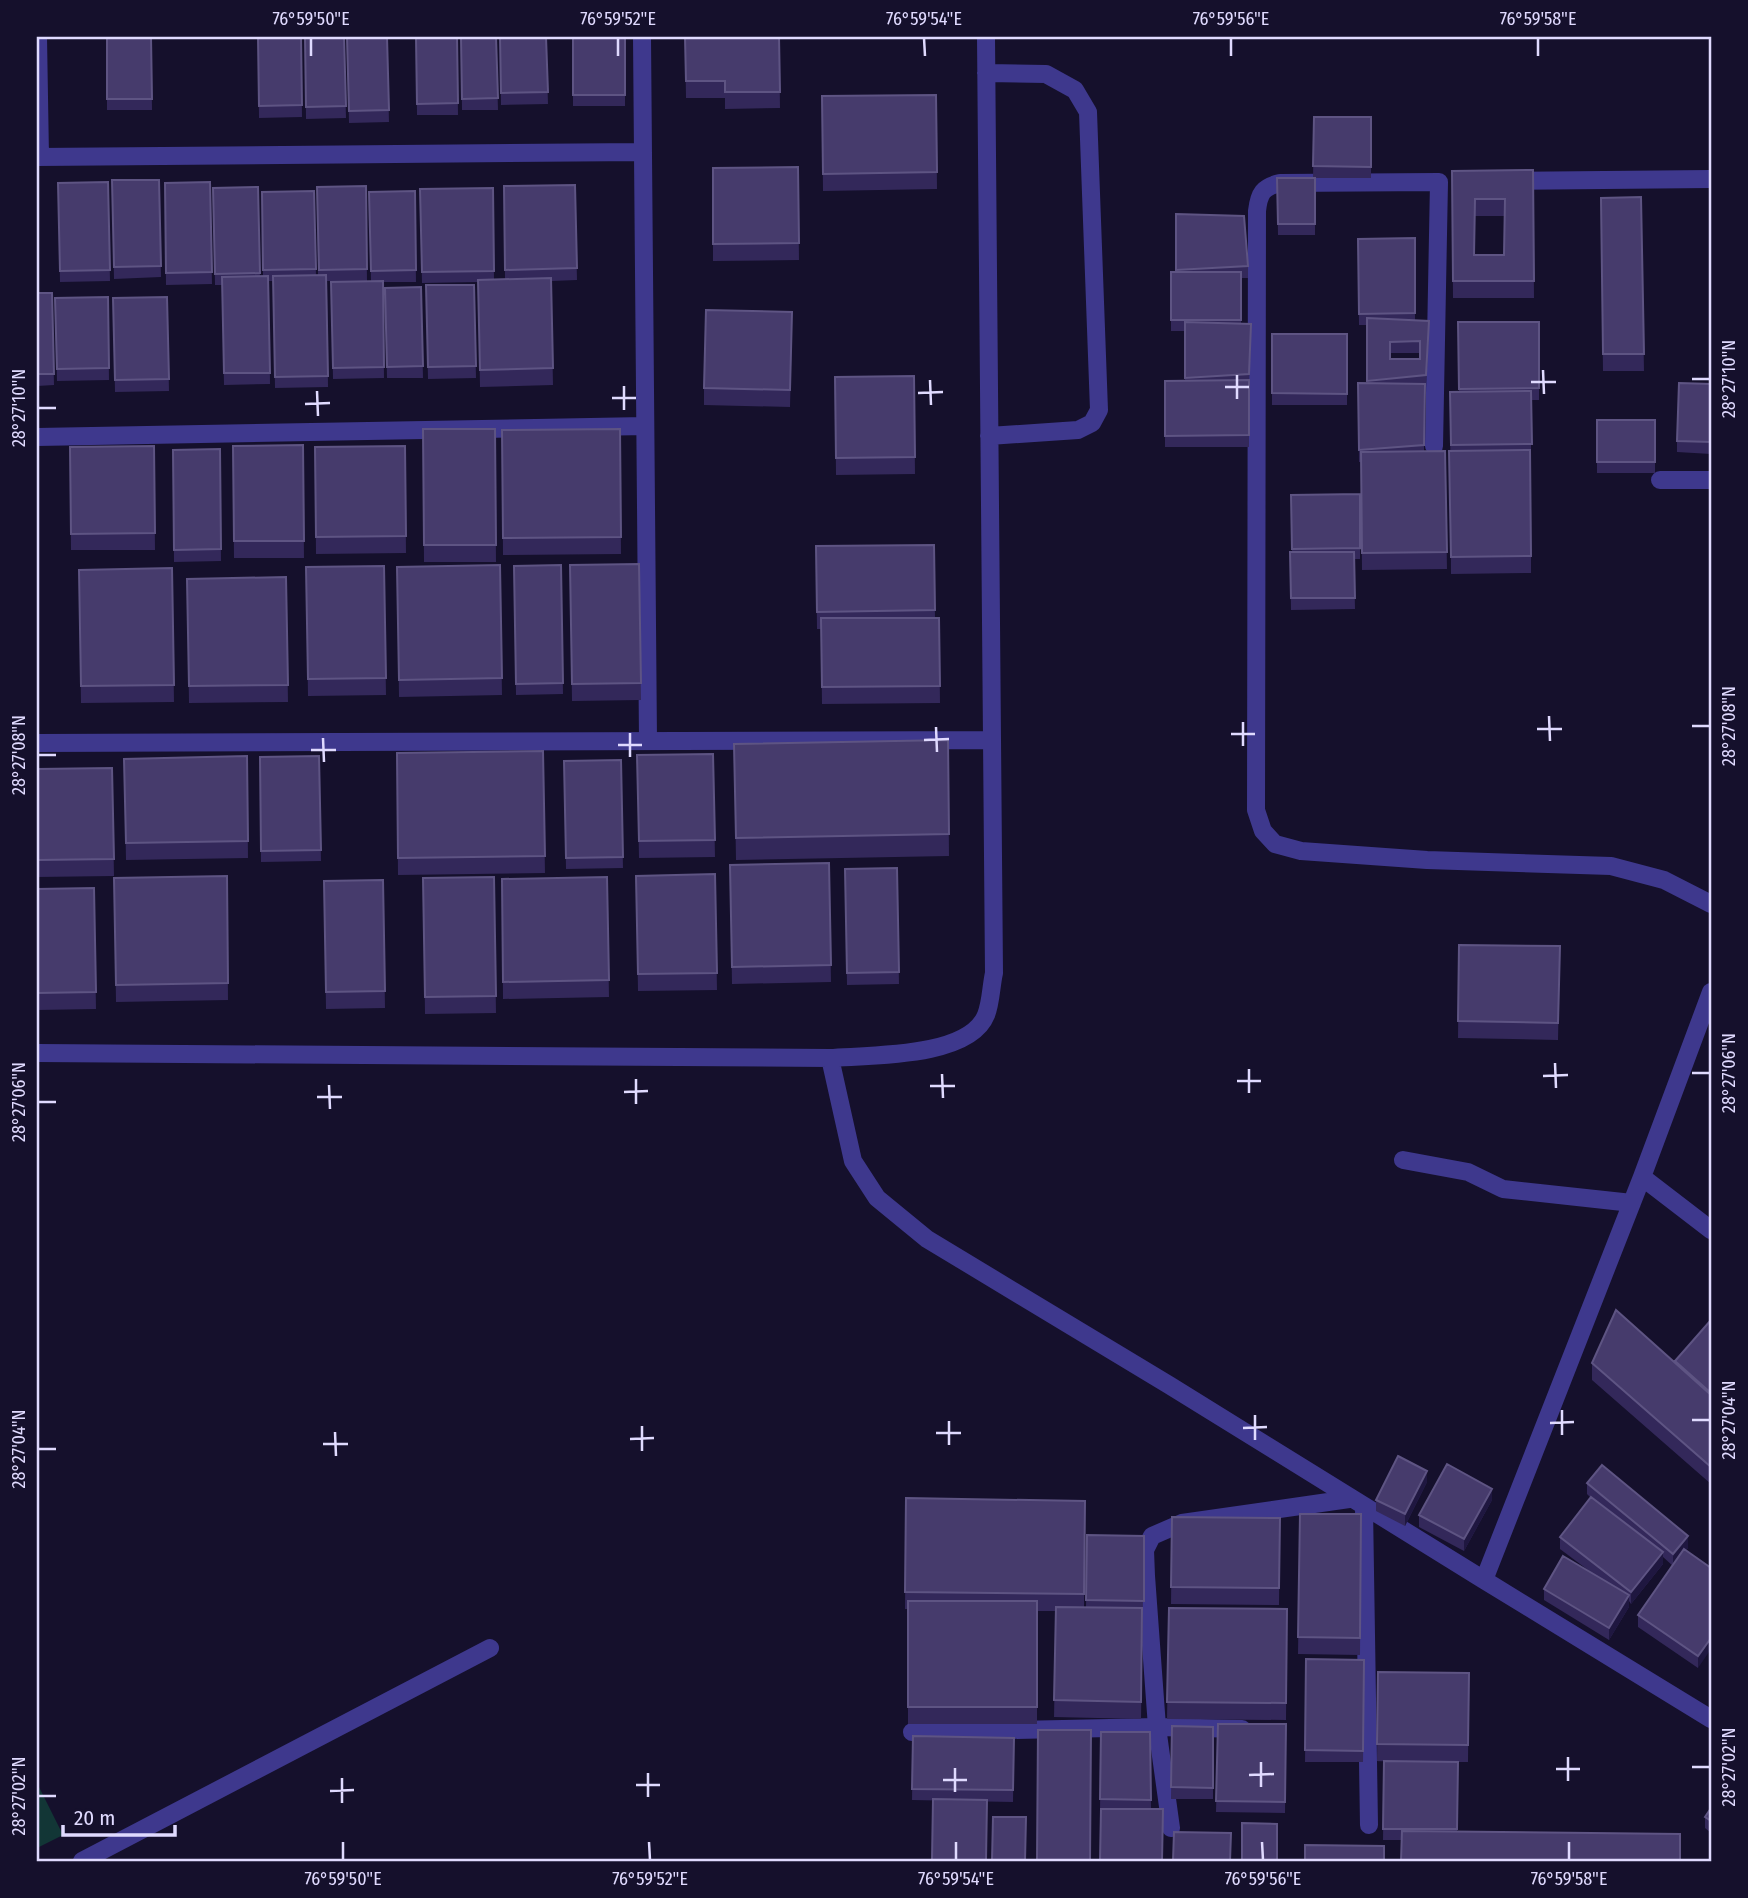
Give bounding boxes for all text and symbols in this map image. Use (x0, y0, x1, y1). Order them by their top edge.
text: 76°59'50"E (272, 8, 350, 30)
text: 76°59'52"E (580, 8, 656, 30)
text: 76°59'54"E (886, 8, 962, 30)
text: 76°59'56"E (1193, 8, 1269, 30)
text: 76°59'58"E (1500, 8, 1576, 30)
text: 28°27'10"N (1718, 340, 1740, 418)
text: 28°27'10"N (8, 369, 30, 447)
text: 28°27'08"N (1718, 686, 1740, 766)
text: 28°27'08"N (8, 715, 30, 795)
text: 28°27'06"N (1718, 1033, 1740, 1113)
text: 28°27'06"N (8, 1062, 30, 1142)
text: 28°27'04"N (1718, 1380, 1740, 1460)
text: 28°27'04"N (8, 1409, 30, 1489)
text: 28°27'02"N (1718, 1728, 1740, 1806)
text: 28°27'02"N (8, 1757, 30, 1835)
scale bar (63, 1793, 175, 1837)
text: 20 m (74, 1805, 115, 1831)
text: 76°59'50"E (304, 1868, 382, 1890)
text: 76°59'52"E (612, 1868, 688, 1890)
text: 76°59'54"E (918, 1868, 994, 1890)
text: 76°59'56"E (1225, 1868, 1301, 1890)
text: 76°59'58"E (1531, 1868, 1607, 1890)

